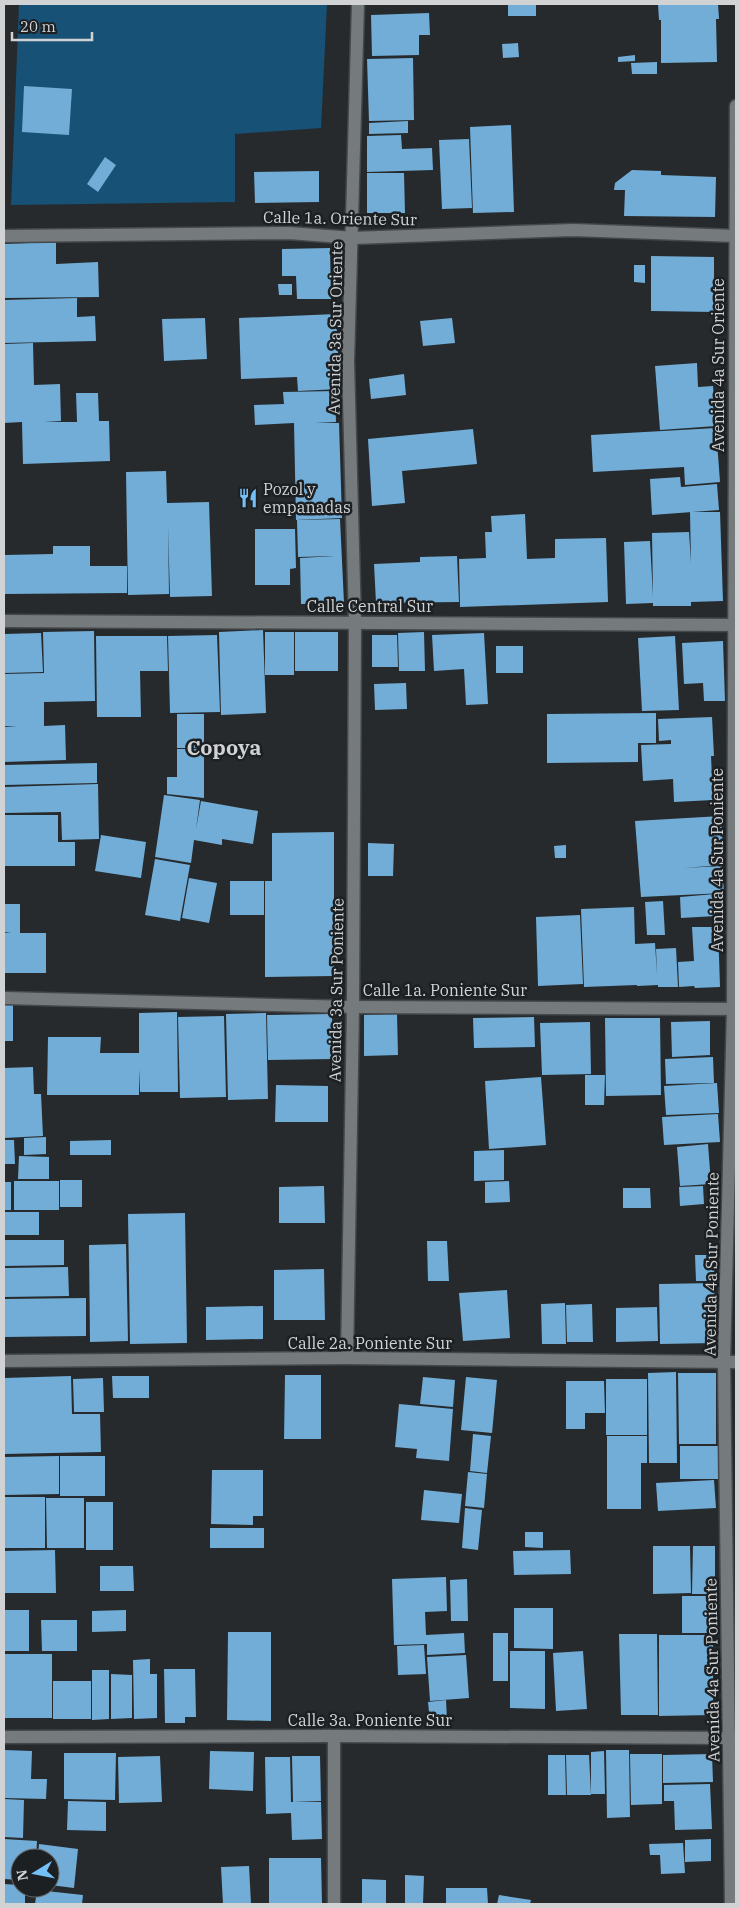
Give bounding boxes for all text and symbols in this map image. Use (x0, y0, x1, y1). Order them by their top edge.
scale bar (12, 10, 92, 42)
text: 20 m (20, 17, 56, 36)
street label: Calle 1a. Oriente Sur (263, 207, 417, 229)
street label: Avenida 3a Sur Oriente (323, 241, 347, 415)
street label: Avenida 4a Sur Oriente (708, 278, 728, 452)
place label: Pozol y empanadas (263, 479, 351, 517)
restaurant icon: Pozol y empanadas (237, 487, 259, 509)
street label: Calle Central Sur (307, 596, 433, 616)
district label: Copoya (187, 733, 261, 761)
street label: Avenida 4a Sur Poniente (707, 768, 727, 952)
street label: Avenida 3a Sur Poniente (324, 898, 348, 1082)
street label: Calle 1a. Poniente Sur (363, 980, 527, 1000)
street label: Avenida 4a Sur Poniente (699, 1172, 723, 1356)
street label: Calle 2a. Poniente Sur (288, 1333, 452, 1353)
street label: Avenida 4a Sur Poniente (700, 1578, 724, 1762)
street label: Calle 3a. Poniente Sur (288, 1710, 452, 1730)
north arrow (10, 1848, 60, 1898)
text: N (12, 1868, 32, 1882)

